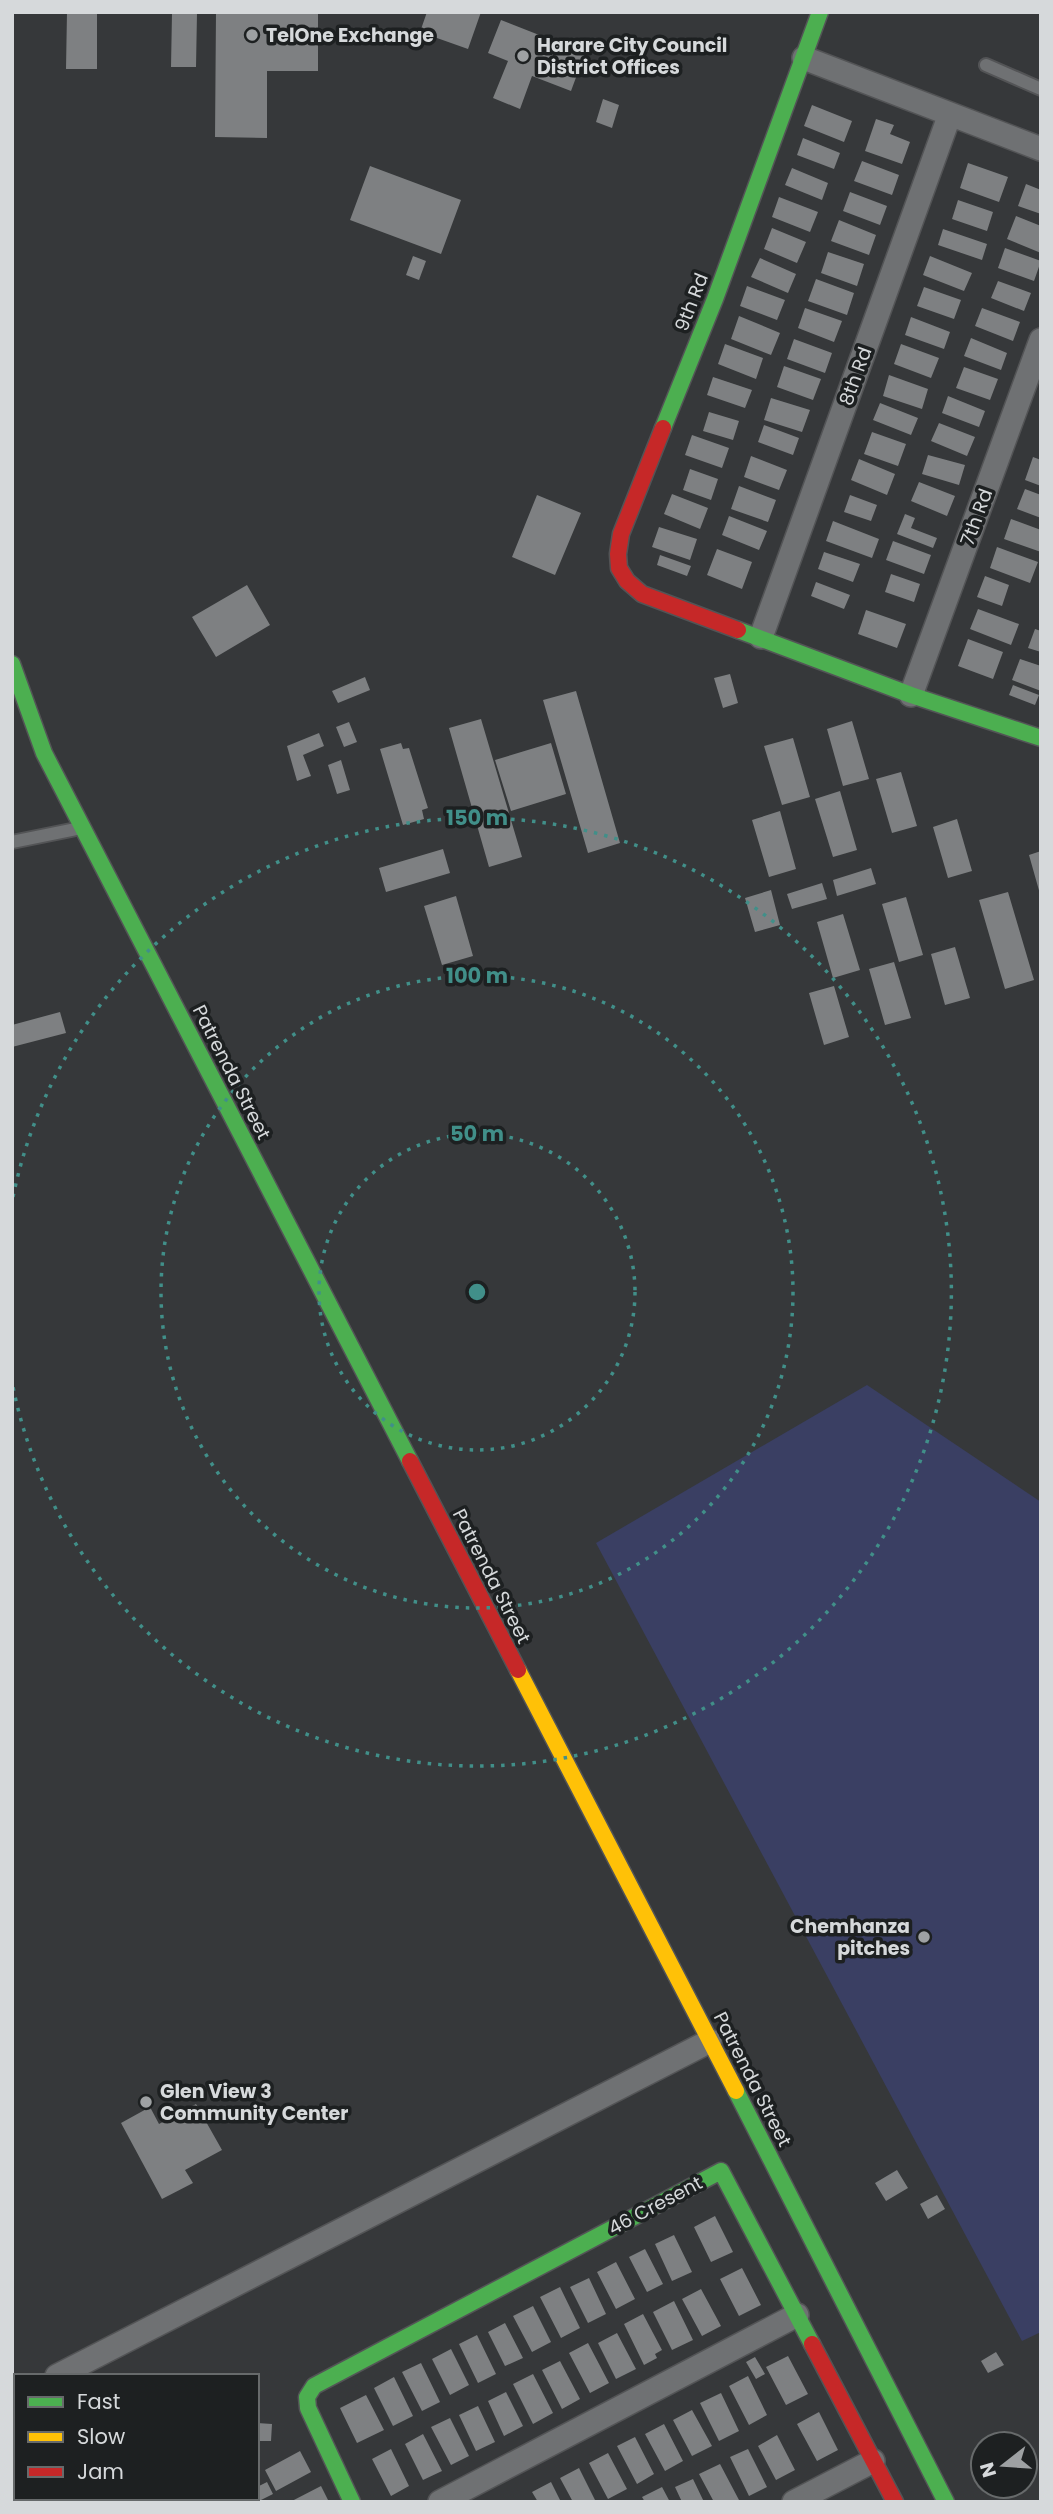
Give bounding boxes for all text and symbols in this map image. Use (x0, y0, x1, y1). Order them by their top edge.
place label: TelOne Exchange (266, 22, 434, 49)
marker: TelOne Exchange (244, 27, 260, 43)
place label: Harare City Council District Offices (537, 32, 727, 81)
marker: Harare City Council District Offices (515, 48, 531, 64)
street label: 9th Rd (668, 269, 715, 335)
street label: 8th Rd (832, 343, 879, 409)
street label: 7th Rd (954, 485, 999, 549)
text: 150 m (446, 803, 508, 832)
text: 100 m (446, 961, 508, 990)
street label: Patrenda Street (186, 1000, 277, 1144)
text: 50 m (450, 1119, 504, 1148)
centre of rings (465, 1280, 489, 1304)
street label: Patrenda Street (446, 1504, 537, 1648)
place label: Chemhanza pitches (790, 1913, 910, 1962)
marker: Chemhanza pitches (916, 1929, 932, 1945)
street label: Patrenda Street (707, 2007, 798, 2151)
place label: Glen View 3 Community Center (160, 2078, 348, 2127)
marker: Glen View 3 Community Center (138, 2094, 154, 2110)
street label: 46 Cresent (603, 2169, 707, 2242)
legend (14, 2374, 259, 2500)
text: Fast (77, 2387, 120, 2416)
text: Slow (77, 2422, 125, 2451)
north arrow (969, 2430, 1039, 2500)
text: Jam (77, 2457, 124, 2486)
text: N (973, 2459, 1003, 2481)

